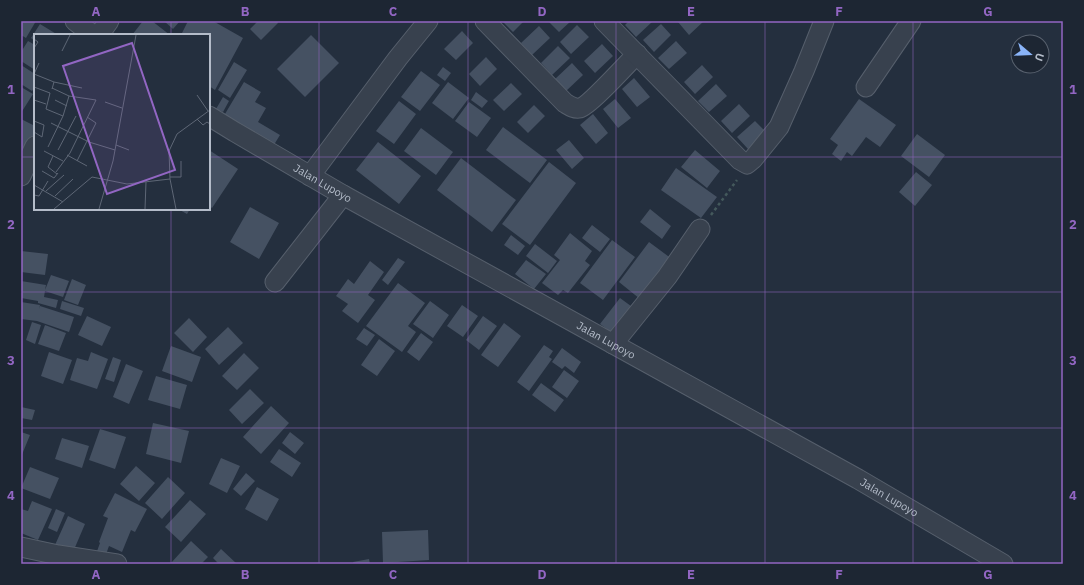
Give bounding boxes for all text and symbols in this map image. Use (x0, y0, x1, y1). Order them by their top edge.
text: A (92, 3, 101, 20)
text: B (241, 3, 250, 20)
text: C (389, 3, 398, 20)
text: D (537, 3, 547, 20)
text: E (687, 3, 695, 20)
text: F (835, 3, 843, 20)
text: G (983, 3, 993, 20)
inset map (34, 34, 210, 210)
north arrow (1010, 34, 1050, 74)
text: U (1032, 51, 1047, 63)
text: 1 (7, 81, 15, 98)
text: 1 (1069, 81, 1077, 98)
street label: Jalan Lupoyo (291, 161, 354, 205)
text: 2 (7, 216, 15, 233)
text: 2 (1069, 216, 1077, 233)
street label: Jalan Lupoyo (574, 318, 638, 362)
text: 3 (7, 352, 15, 369)
text: 3 (1069, 352, 1077, 369)
street label: Jalan Lupoyo (858, 475, 921, 520)
text: 4 (7, 487, 15, 504)
text: 4 (1069, 487, 1077, 504)
text: A (92, 566, 101, 583)
text: B (241, 566, 250, 583)
text: C (389, 566, 398, 583)
text: D (537, 566, 547, 583)
text: E (687, 566, 695, 583)
text: F (835, 566, 843, 583)
text: G (983, 566, 993, 583)

